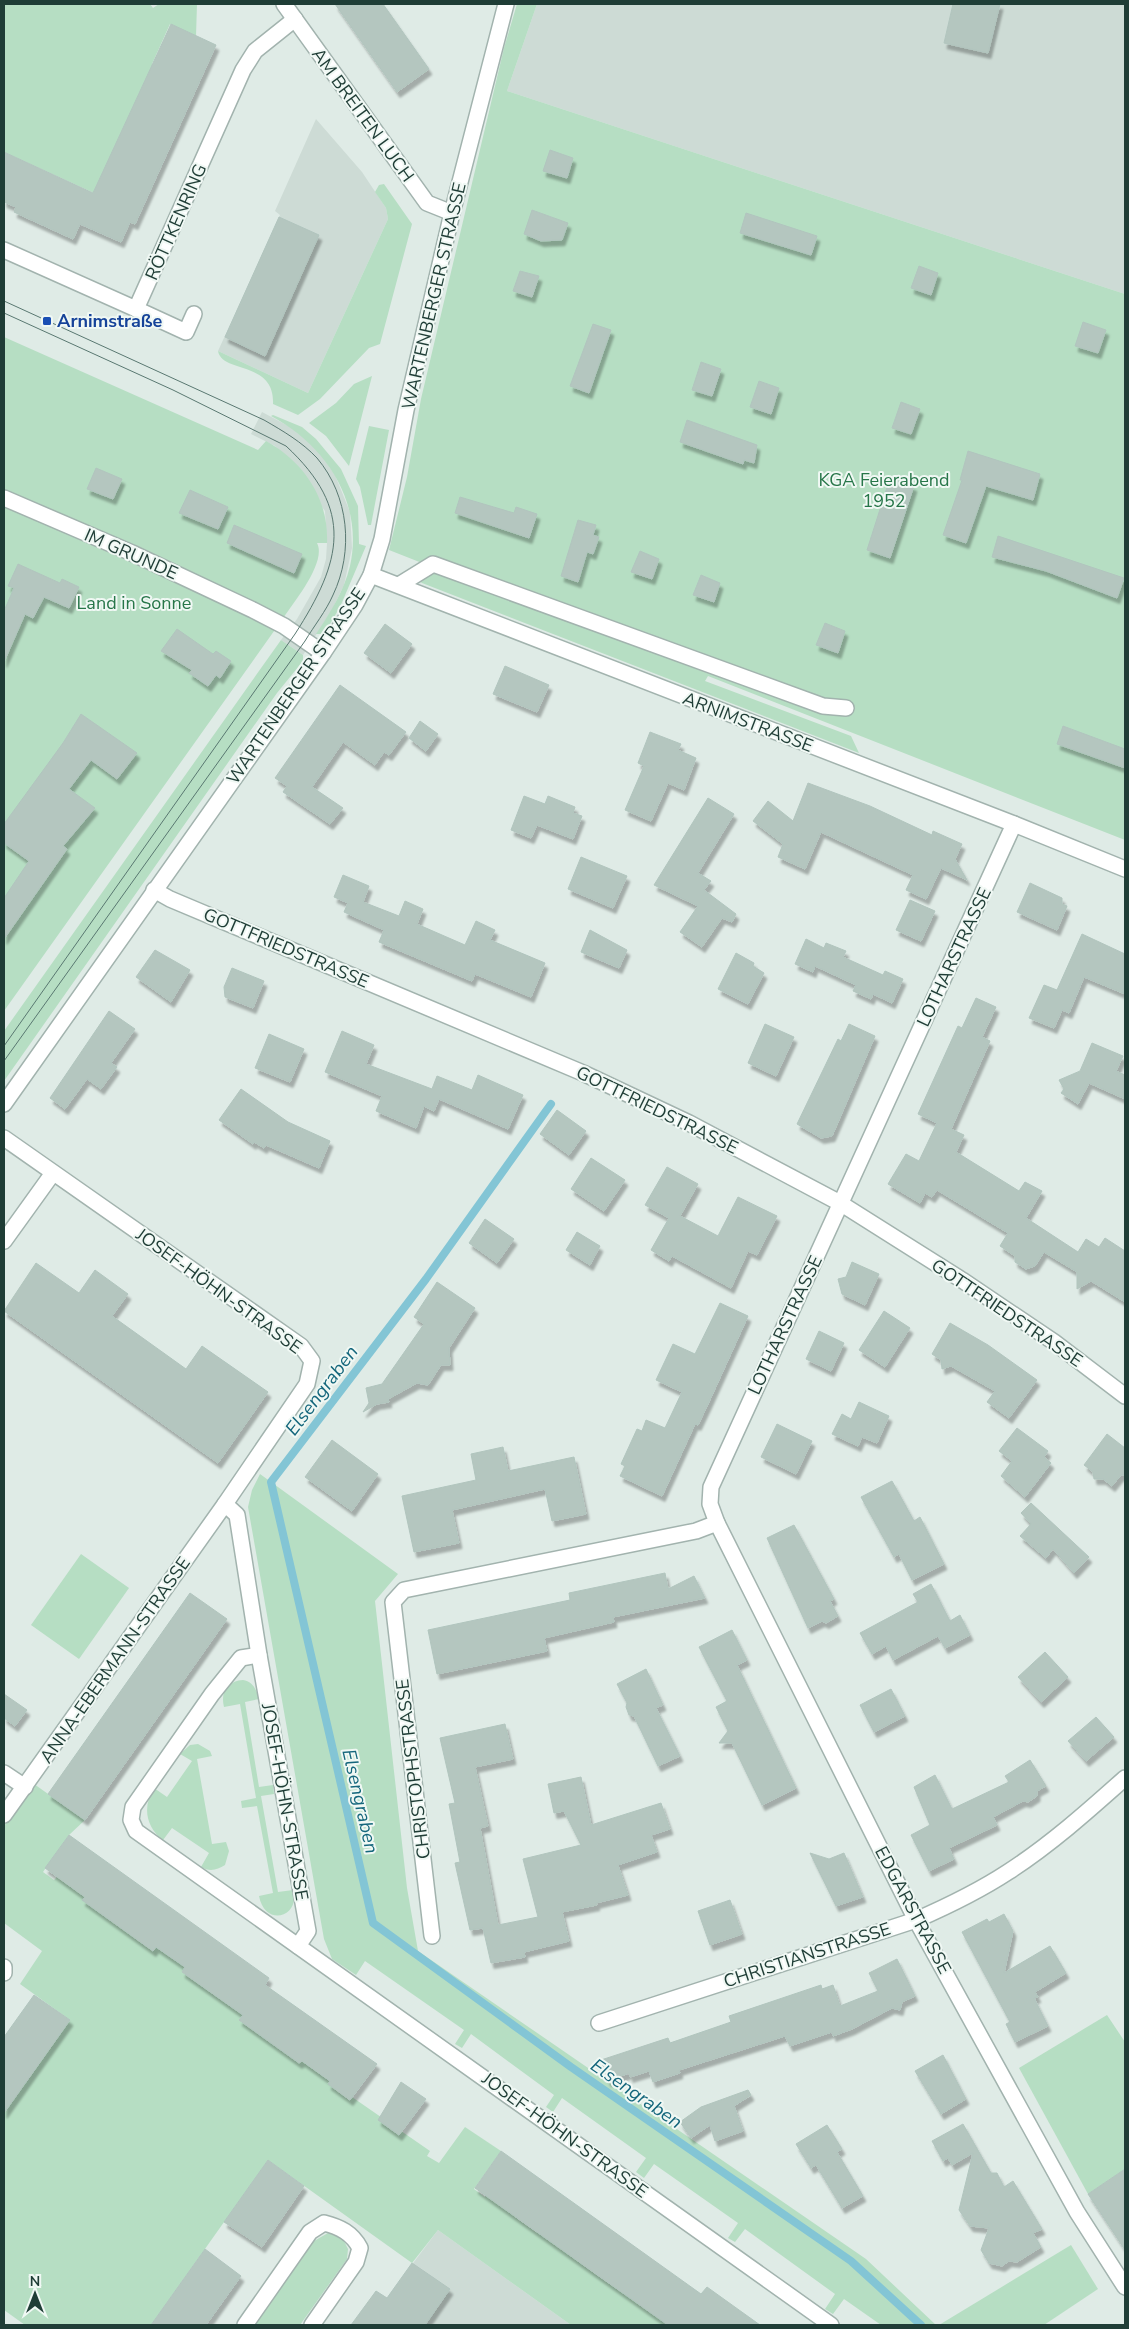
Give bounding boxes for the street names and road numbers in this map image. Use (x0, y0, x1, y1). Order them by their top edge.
street label: AM BREITEN LUCH (306, 43, 420, 187)
street label: RÖTTKENRING (140, 160, 212, 284)
street label: WARTENBERGER STRASSE (396, 180, 472, 412)
street label: IM GRUNDE (80, 523, 182, 585)
street label: WARTENBERGER STRASSE (221, 583, 371, 789)
street label: ARNIMSTRASSE (679, 686, 817, 758)
street label: LOTHARSTRASSE (911, 884, 997, 1030)
street label: GOTTFRIEDSTRASSE (200, 902, 372, 994)
street label: GOTTFRIEDSTRASSE (572, 1060, 742, 1160)
street label: JOSEF-HÖHN-STRASSE (130, 1222, 307, 1359)
street label: LOTHARSTRASSE (742, 1252, 828, 1398)
street label: GOTTFRIEDSTRASSE (927, 1253, 1087, 1373)
street label: ANNA-EBERMANN-STRASSE (34, 1552, 196, 1768)
street label: CHRISTOPHSTRASSE (390, 1678, 436, 1860)
street label: JOSEF-HÖHN-STRASSE (256, 1701, 314, 1902)
street label: EDGARSTRASSE (869, 1842, 957, 1978)
street label: CHRISTIANSTRASSE (720, 1917, 894, 1993)
street label: JOSEF-HÖHN-STRASSE (476, 2066, 653, 2203)

